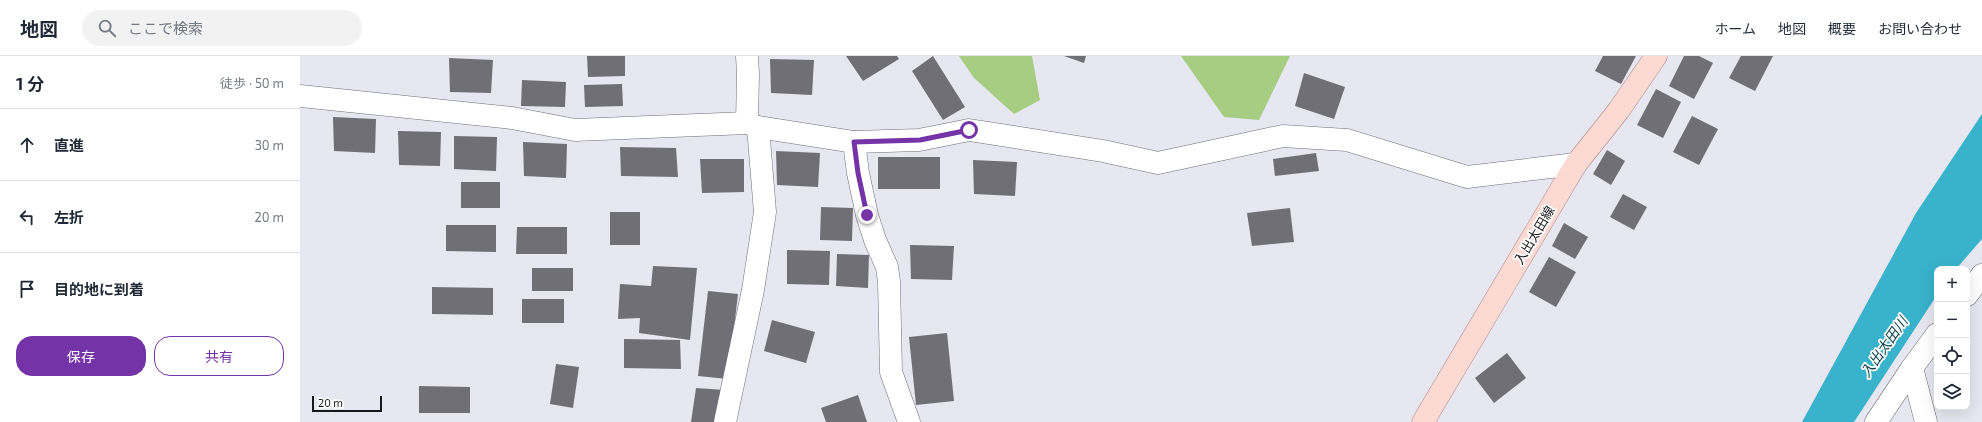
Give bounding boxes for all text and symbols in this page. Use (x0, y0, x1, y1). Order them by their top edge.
search box (82, 10, 362, 46)
text: 地図 (20, 17, 58, 40)
icon: search (96, 17, 118, 39)
text: ここで検索 (128, 19, 203, 37)
text: ホーム (1714, 20, 1756, 37)
text: 地図 (1778, 20, 1806, 37)
text: 概要 (1828, 20, 1856, 37)
text: お問い合わせ (1878, 20, 1962, 37)
text: 1 分 (16, 73, 44, 93)
text: 徒歩 · 50 m (220, 75, 284, 91)
route start (960, 121, 978, 139)
icon: ahead (16, 134, 38, 156)
text: 直進 (54, 136, 84, 154)
text: 30 m (255, 137, 284, 153)
street label: 入出太田線 (1510, 203, 1558, 267)
icon: left (16, 206, 38, 228)
route end (858, 206, 876, 224)
text: 左折 (54, 208, 84, 226)
text: 20 m (255, 209, 284, 225)
map controls (1934, 266, 1970, 410)
button: + (1934, 266, 1970, 302)
icon: arrive (16, 278, 38, 300)
text: 目的地に到着 (54, 280, 144, 298)
button: − (1934, 302, 1970, 338)
water label: 入出太田川 (1857, 312, 1912, 380)
button: 保存 (16, 336, 146, 376)
button: 共有 (154, 336, 284, 376)
button: locate (1934, 338, 1970, 374)
button: layers (1934, 374, 1970, 410)
scale bar (312, 394, 382, 413)
text: 20 m (318, 396, 343, 409)

